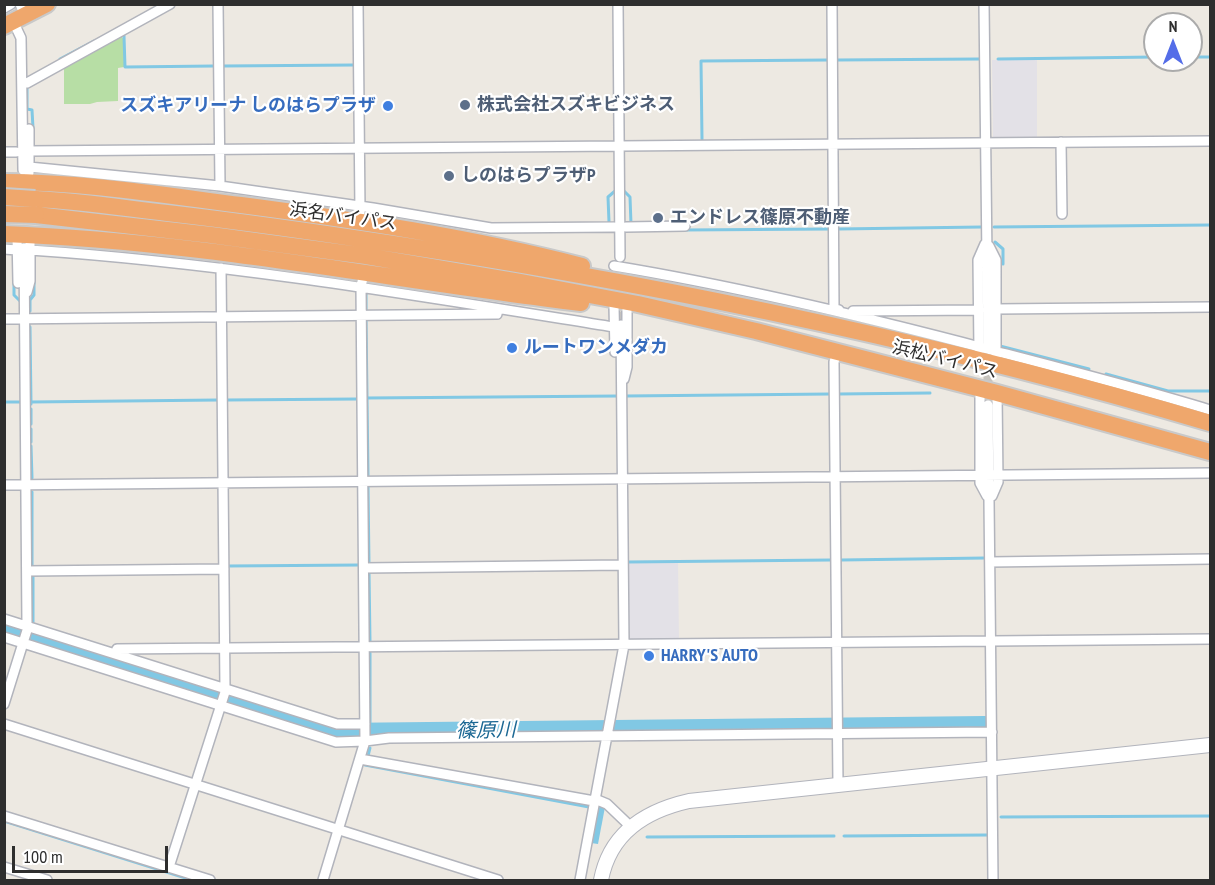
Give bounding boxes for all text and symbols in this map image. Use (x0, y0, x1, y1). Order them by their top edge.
north arrow (1143, 12, 1203, 72)
text: N (1169, 16, 1177, 36)
place label: 株式会社スズキビジネス (477, 94, 675, 116)
place label: スズキアリーナ しのはらプラザ (120, 95, 376, 117)
marker: 株式会社スズキビジネス (458, 98, 472, 112)
marker: スズキアリーナ しのはらプラザ (381, 99, 395, 113)
place label: しのはらプラザP (461, 165, 596, 187)
marker: しのはらプラザP (442, 169, 456, 183)
street label: 浜名バイパス (288, 199, 398, 235)
place label: エンドレス篠原不動産 (670, 207, 850, 229)
marker: エンドレス篠原不動産 (651, 211, 665, 225)
street label: 浜松バイパス (890, 336, 1000, 384)
place label: ルートワンメダカ (524, 337, 668, 359)
marker: ルートワンメダカ (505, 341, 519, 355)
place label: HARRY'S AUTO (661, 645, 758, 667)
marker: HARRY'S AUTO (642, 649, 656, 663)
water label: 篠原川 (456, 718, 516, 744)
scale bar (15, 834, 171, 872)
text: 100 m (23, 845, 63, 868)

